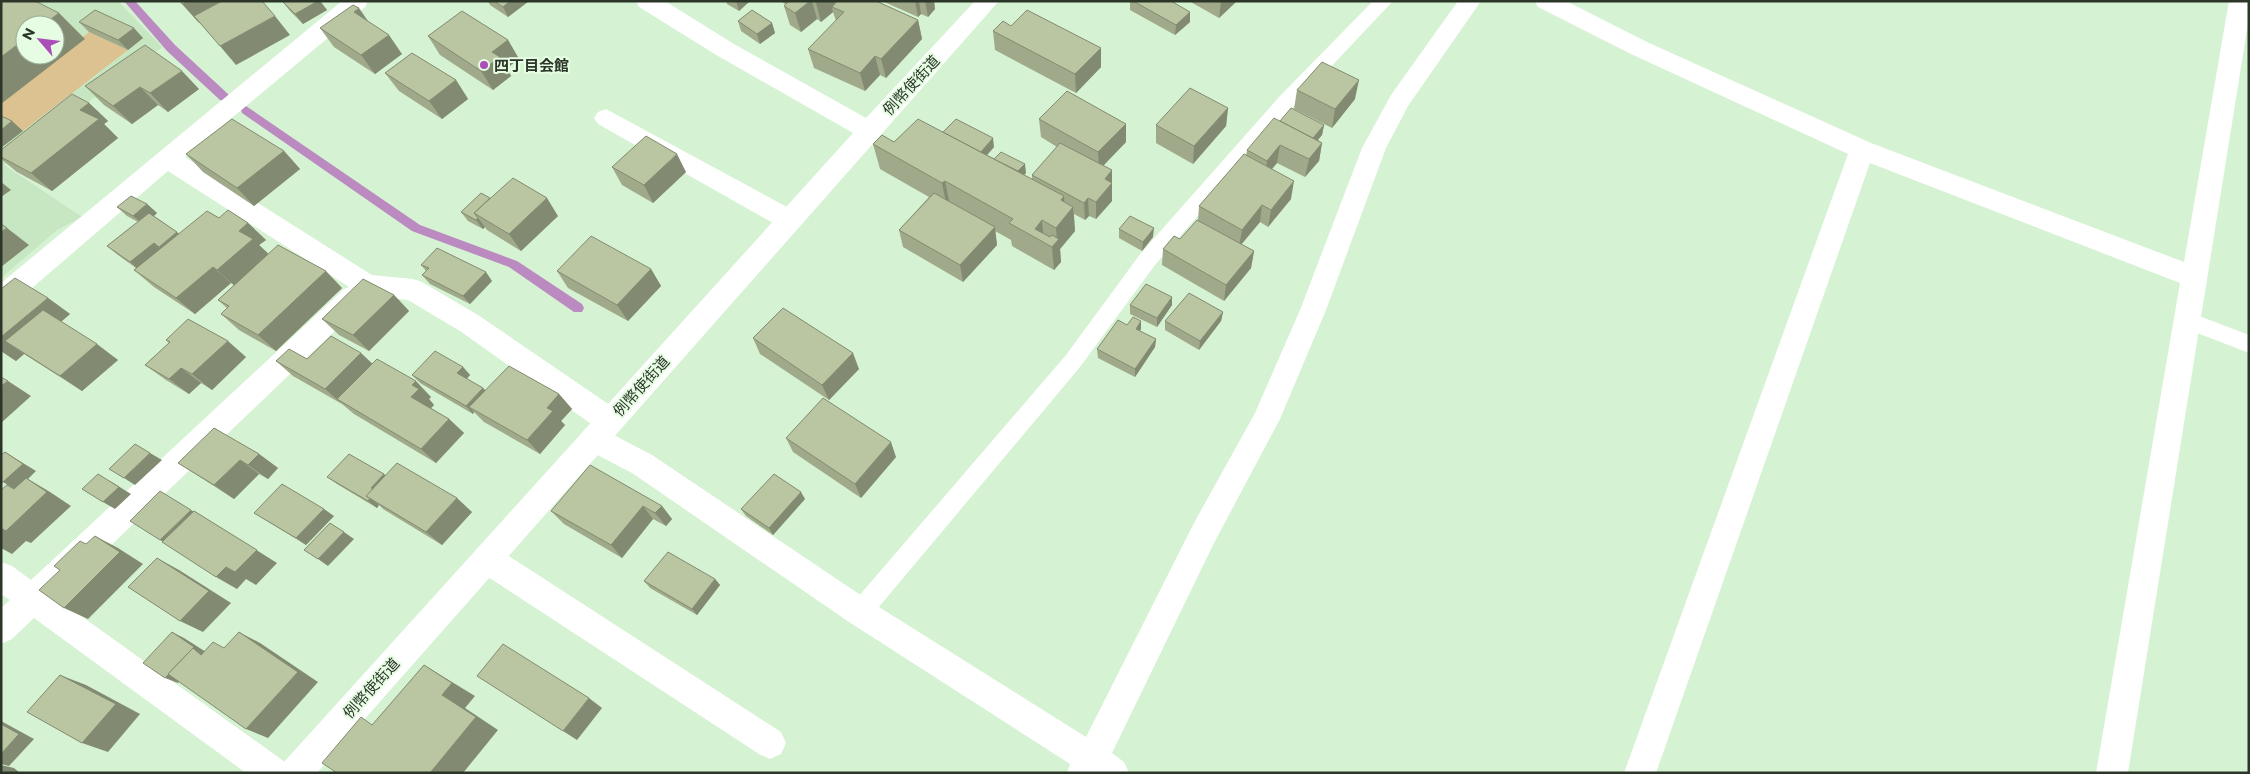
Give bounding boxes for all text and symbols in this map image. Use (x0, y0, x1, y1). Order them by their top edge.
north arrow (15, 15, 65, 65)
text: N (18, 25, 39, 43)
street label: 例幣使街道 (878, 51, 944, 119)
place label: 四丁目会館 (494, 56, 569, 75)
marker: 四丁目会館 (478, 59, 490, 71)
street label: 例幣使街道 (609, 352, 673, 420)
street label: 例幣使街道 (339, 654, 403, 722)

